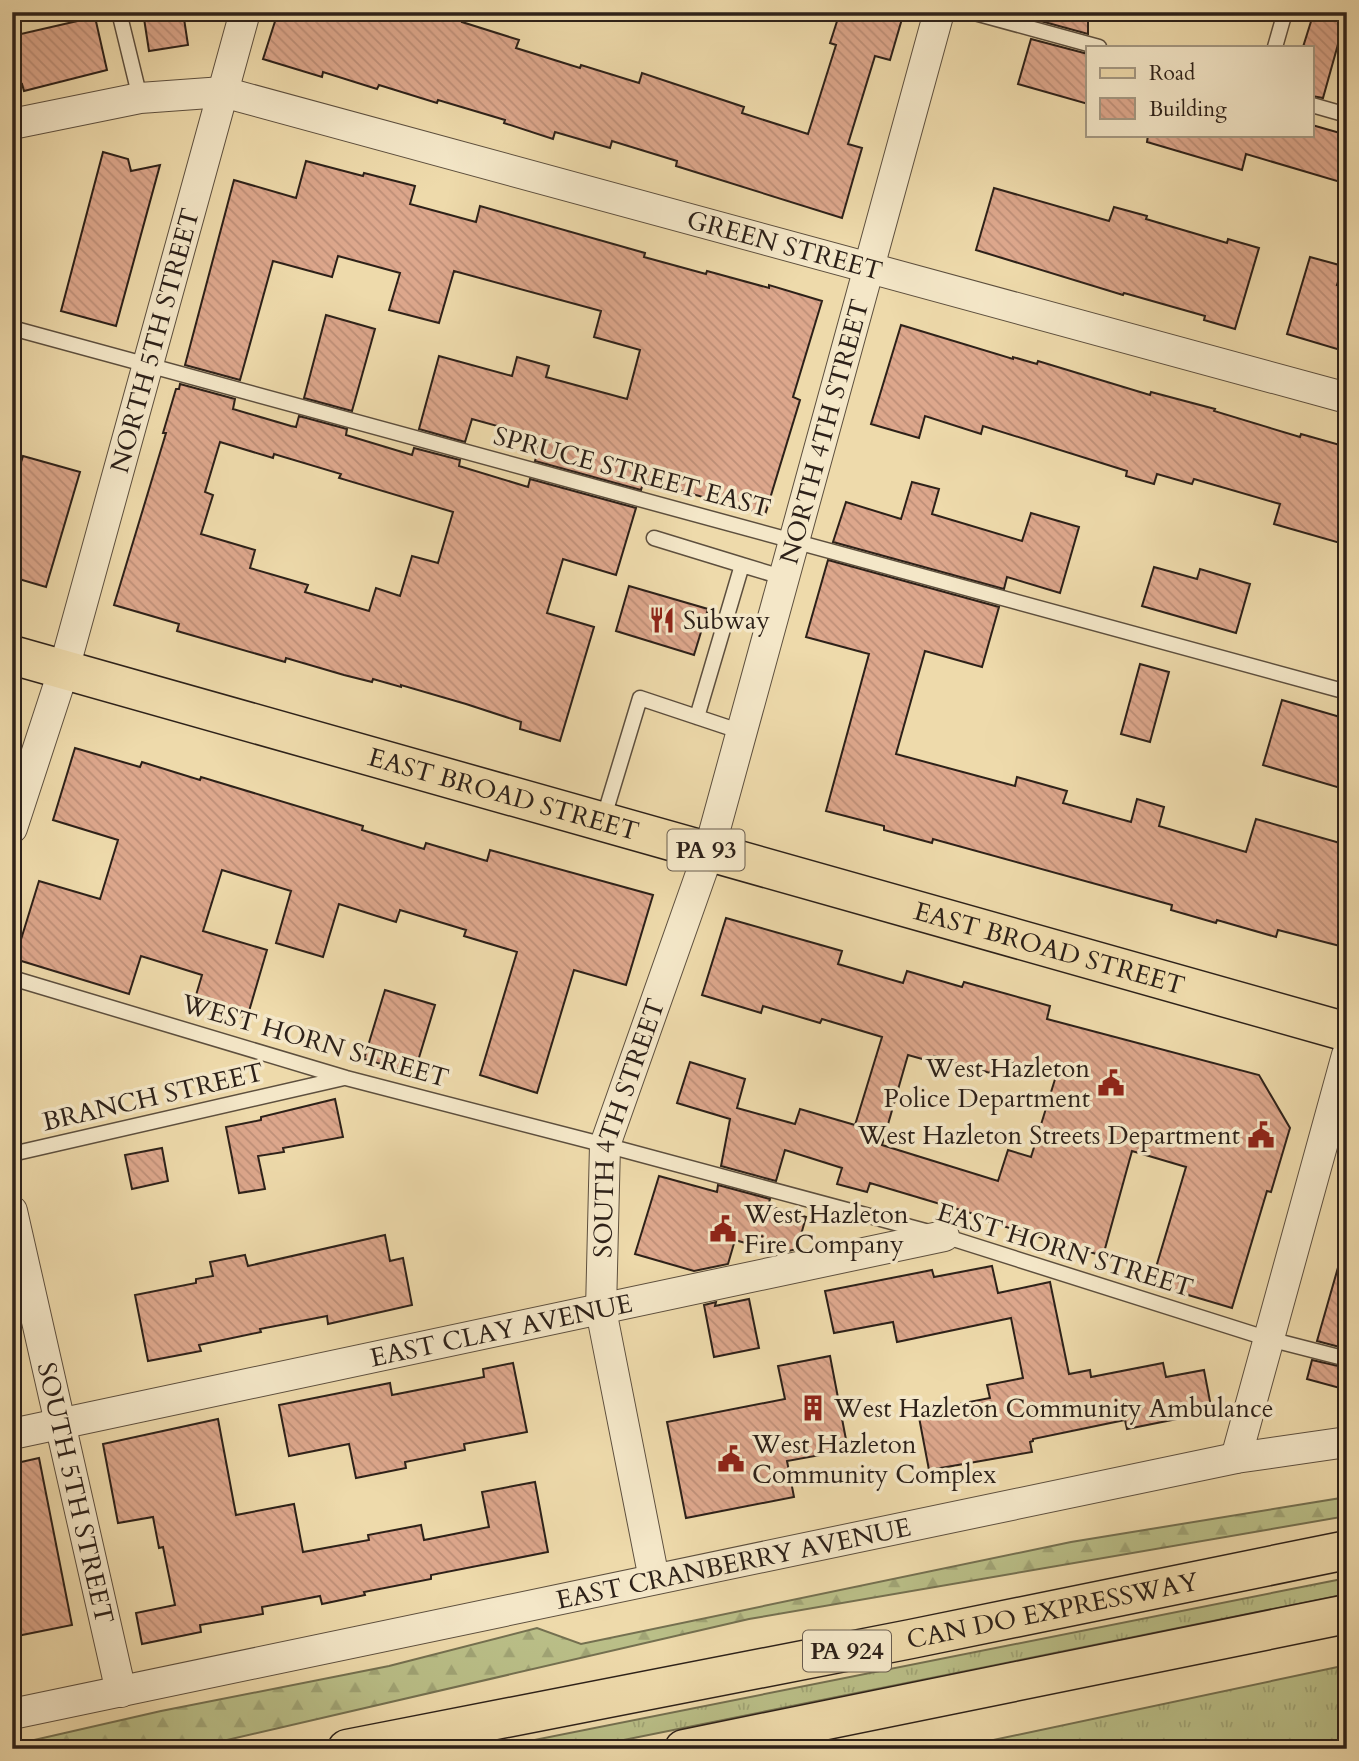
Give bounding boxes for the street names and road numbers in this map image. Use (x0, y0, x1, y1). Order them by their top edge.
street label: GREEN STREET (683, 202, 886, 288)
street label: NORTH 5TH STREET (101, 204, 208, 477)
street label: NORTH 4TH STREET (771, 295, 877, 568)
street label: SPRUCE STREET EAST (490, 418, 774, 526)
street label: EAST BROAD STREET (364, 739, 643, 849)
road number: PA 93 (668, 830, 744, 870)
street label: EAST BROAD STREET (910, 893, 1189, 1003)
street label: WEST HORN STREET (176, 986, 453, 1096)
street label: SOUTH 4TH STREET (585, 994, 673, 1258)
street label: BRANCH STREET (39, 1055, 267, 1139)
street label: EAST HORN STREET (933, 1194, 1197, 1306)
street label: EAST CLAY AVENUE (367, 1285, 635, 1375)
street label: SOUTH 5TH STREET (29, 1359, 122, 1627)
street label: EAST CRANBERRY AVENUE (553, 1509, 914, 1617)
street label: CAN DO EXPRESSWAY (904, 1563, 1202, 1657)
road number: PA 924 (803, 1630, 891, 1672)

